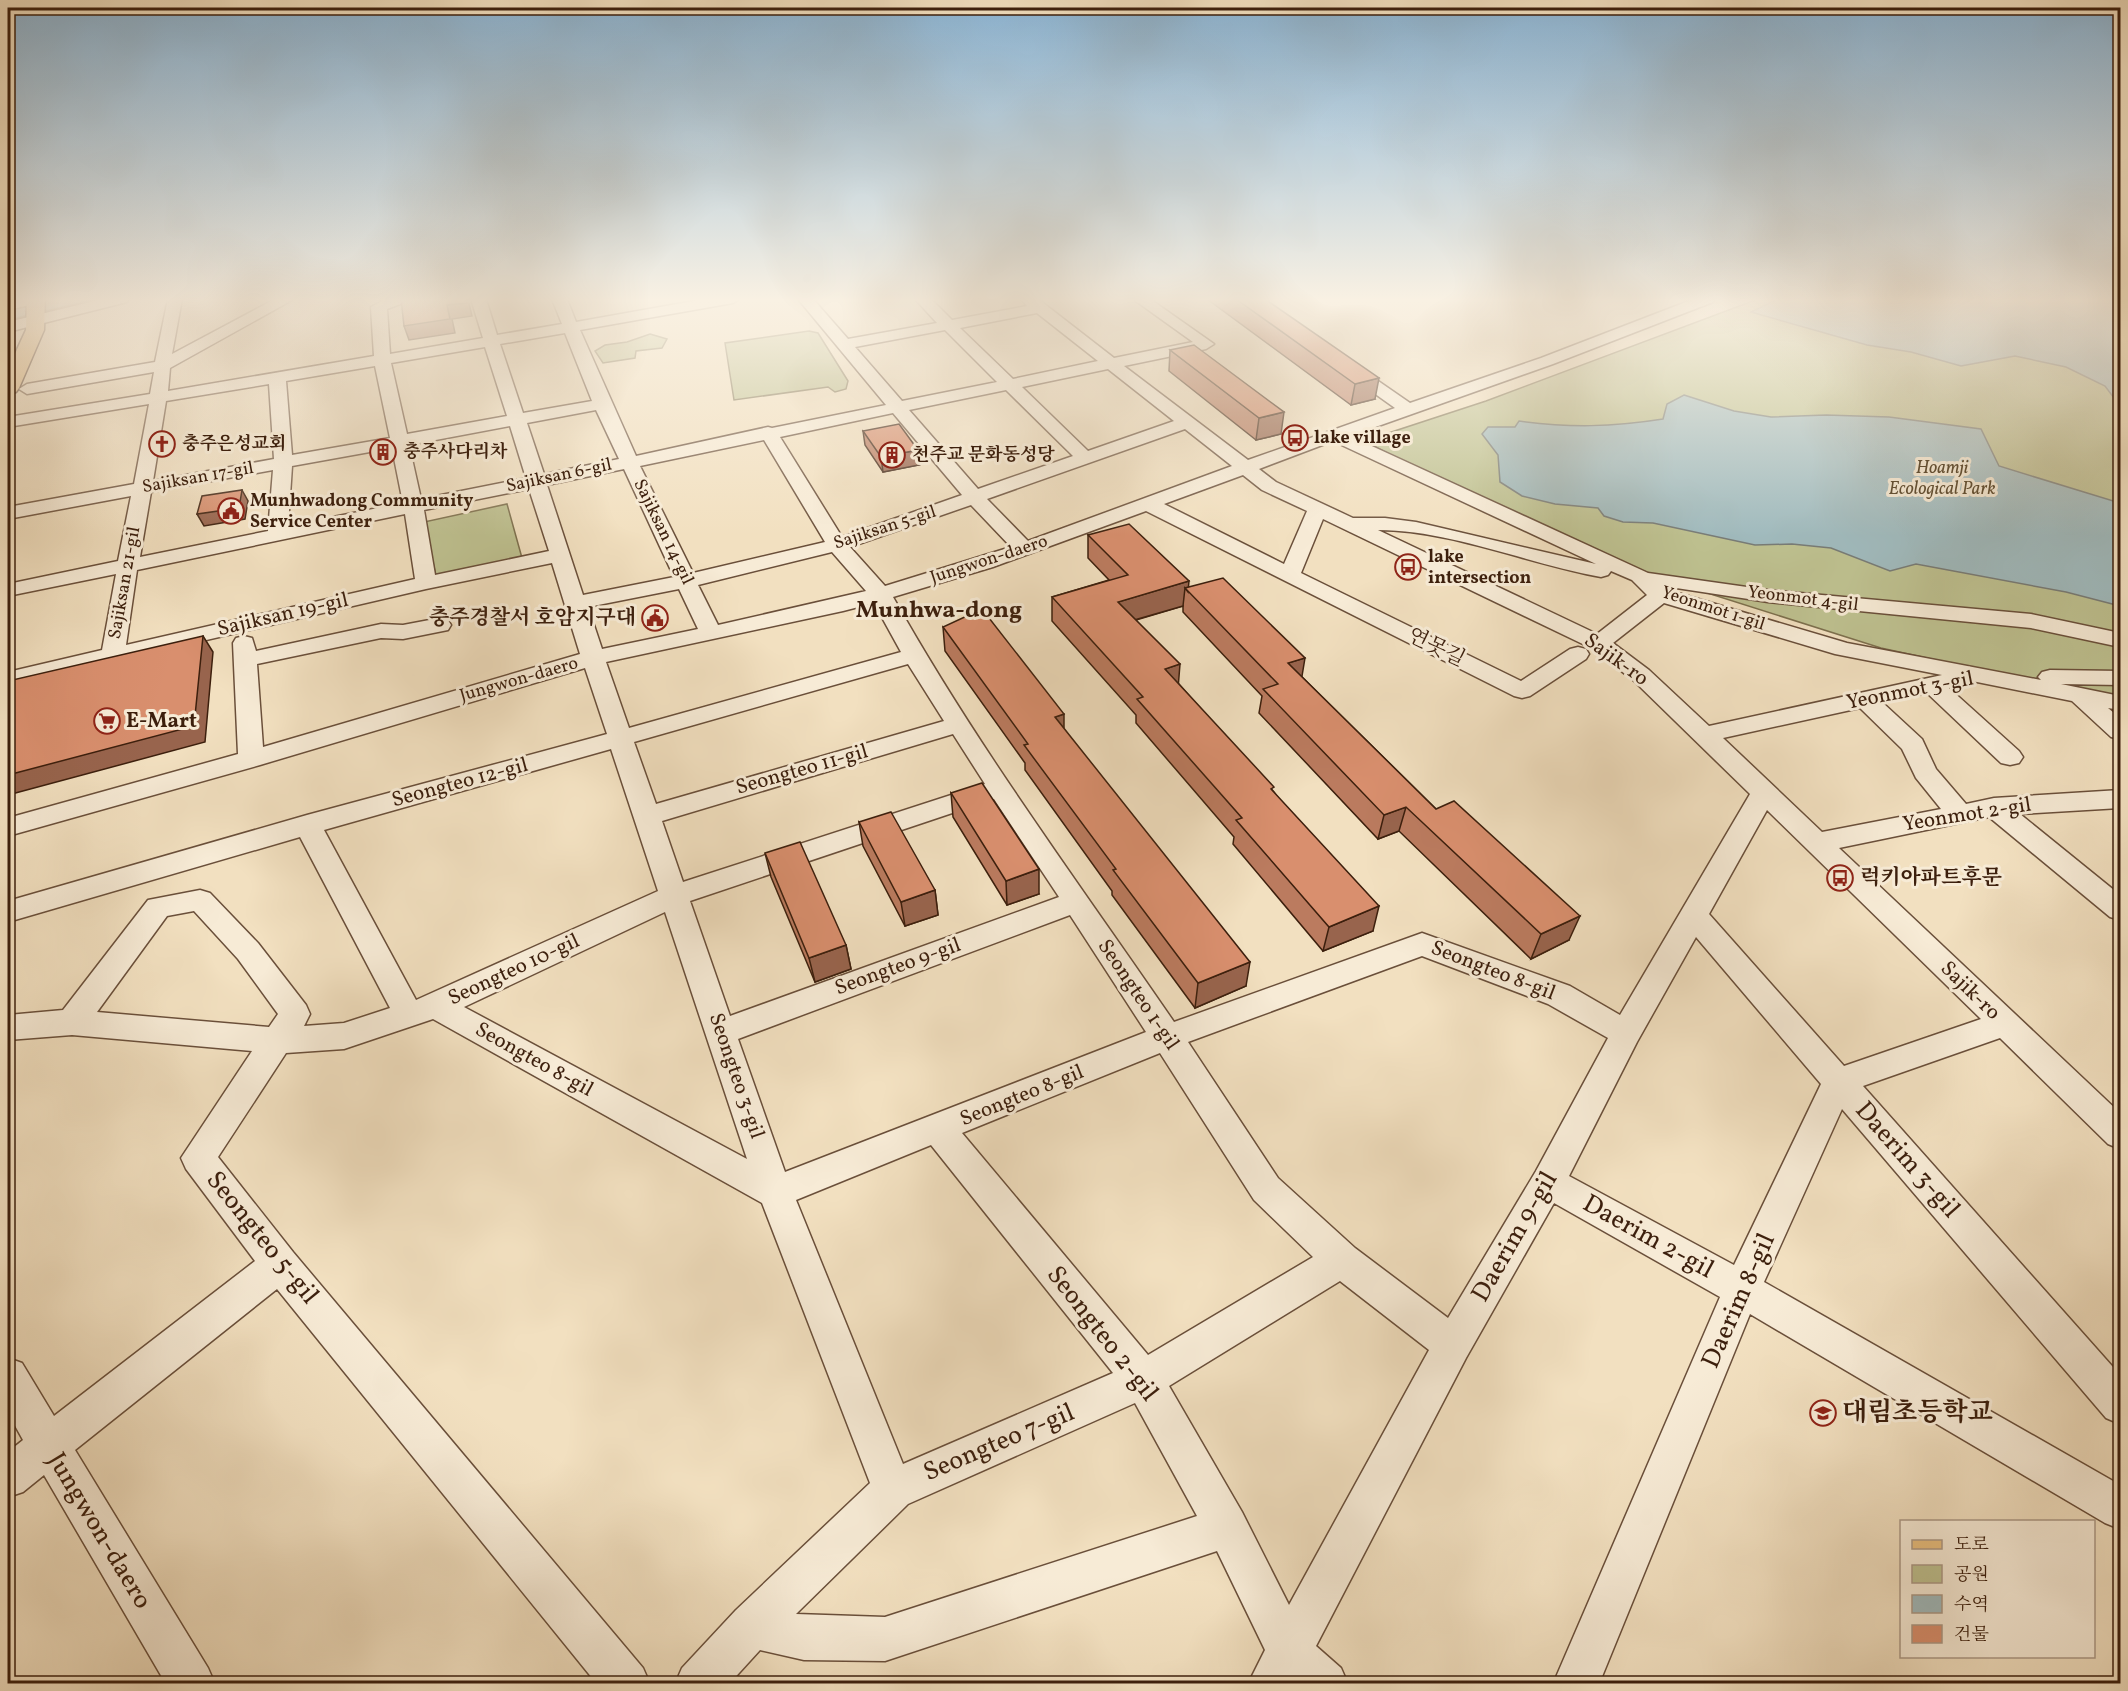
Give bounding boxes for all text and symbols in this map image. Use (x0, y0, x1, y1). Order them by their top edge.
bus stop icon: lake village (1280, 423, 1310, 453)
place label: lake village (1314, 426, 1411, 451)
church icon: 충주은성교회 (147, 429, 177, 459)
place label: 충주은성교회 (182, 432, 286, 457)
building icon: 충주사다리차 (368, 437, 398, 467)
place label: 충주사다리차 (403, 440, 508, 465)
building icon: 천주교 문화동성당 (877, 440, 907, 470)
place label: 천주교 문화동성당 (912, 443, 1055, 468)
street label: Sajiksan 6-gil (504, 453, 614, 499)
street label: Sajiksan 17-gil (140, 456, 256, 500)
park label: Hoamji Ecological Park (1889, 456, 1995, 502)
street label: Sajiksan 14-gil (627, 475, 699, 589)
place label: Munhwadong Community Service Center (250, 489, 473, 535)
public building icon: Munhwadong Community Service Center (216, 496, 246, 526)
street label: Sajiksan 5-gil (831, 500, 939, 556)
street label: Sajiksan 21-gil (103, 525, 147, 641)
street label: Jungwon-daero (927, 529, 1051, 591)
place label: lake intersection (1428, 545, 1531, 591)
bus stop icon: lake intersection (1393, 552, 1423, 582)
street label: Yeonmot 1-gil (1658, 580, 1768, 638)
street label: Yeonmot 4-gil (1746, 580, 1860, 618)
street label: Sajiksan 19-gil (215, 586, 351, 644)
district label: Munhwa-dong (856, 594, 1022, 628)
public building icon: 충주경찰서 호암지구대 (640, 603, 670, 633)
place label: 충주경찰서 호암지구대 (429, 604, 636, 633)
street label: 연못길 (1402, 622, 1470, 674)
street label: Sajik-ro (1578, 627, 1654, 693)
street label: Jungwon-daero (457, 651, 581, 709)
street label: Yeonmot 3-gil (1844, 664, 1976, 718)
supermarket icon: E-Mart (92, 706, 122, 736)
place label: E-Mart (126, 707, 197, 736)
street label: Seongteo 11-gil (733, 737, 871, 803)
street label: Seongteo 12-gil (389, 751, 531, 815)
street label: Yeonmot 2-gil (1901, 791, 2033, 839)
bus stop icon: 럭키아파트후문 (1825, 863, 1855, 893)
place label: 럭키아파트후문 (1860, 864, 2002, 893)
street label: Seongteo 10-gil (444, 927, 584, 1013)
street label: Seongteo 9-gil (831, 931, 965, 1003)
street label: Seongteo 1-gil (1090, 934, 1186, 1056)
street label: Seongteo 8-gil (1427, 934, 1559, 1008)
street label: Sajik-ro (1933, 955, 2007, 1027)
street label: Seongteo 3-gil (701, 1009, 771, 1143)
street label: Seongteo 8-gil (470, 1015, 598, 1105)
street label: Seongteo 8-gil (956, 1058, 1088, 1134)
street label: Daerim 3-gil (1846, 1094, 1968, 1226)
street label: Seongteo 5-gil (197, 1164, 327, 1312)
street label: Daerim 9-gil (1463, 1165, 1567, 1309)
street label: Daerim 2-gil (1576, 1186, 1720, 1288)
street label: Daerim 8-gil (1693, 1228, 1785, 1374)
street label: Seongteo 2-gil (1038, 1259, 1166, 1409)
street label: Seongteo 7-gil (918, 1395, 1080, 1491)
place label: 대림초등학교 (1842, 1395, 1993, 1431)
school or university icon: 대림초등학교 (1808, 1398, 1838, 1428)
street label: Jungwon-daero (38, 1446, 160, 1616)
legend (1900, 1520, 2095, 1658)
text: 도로 (1954, 1533, 1989, 1558)
text: 공원 (1954, 1563, 1989, 1588)
text: 수역 (1954, 1593, 1989, 1618)
text: 건물 (1954, 1623, 1989, 1648)

